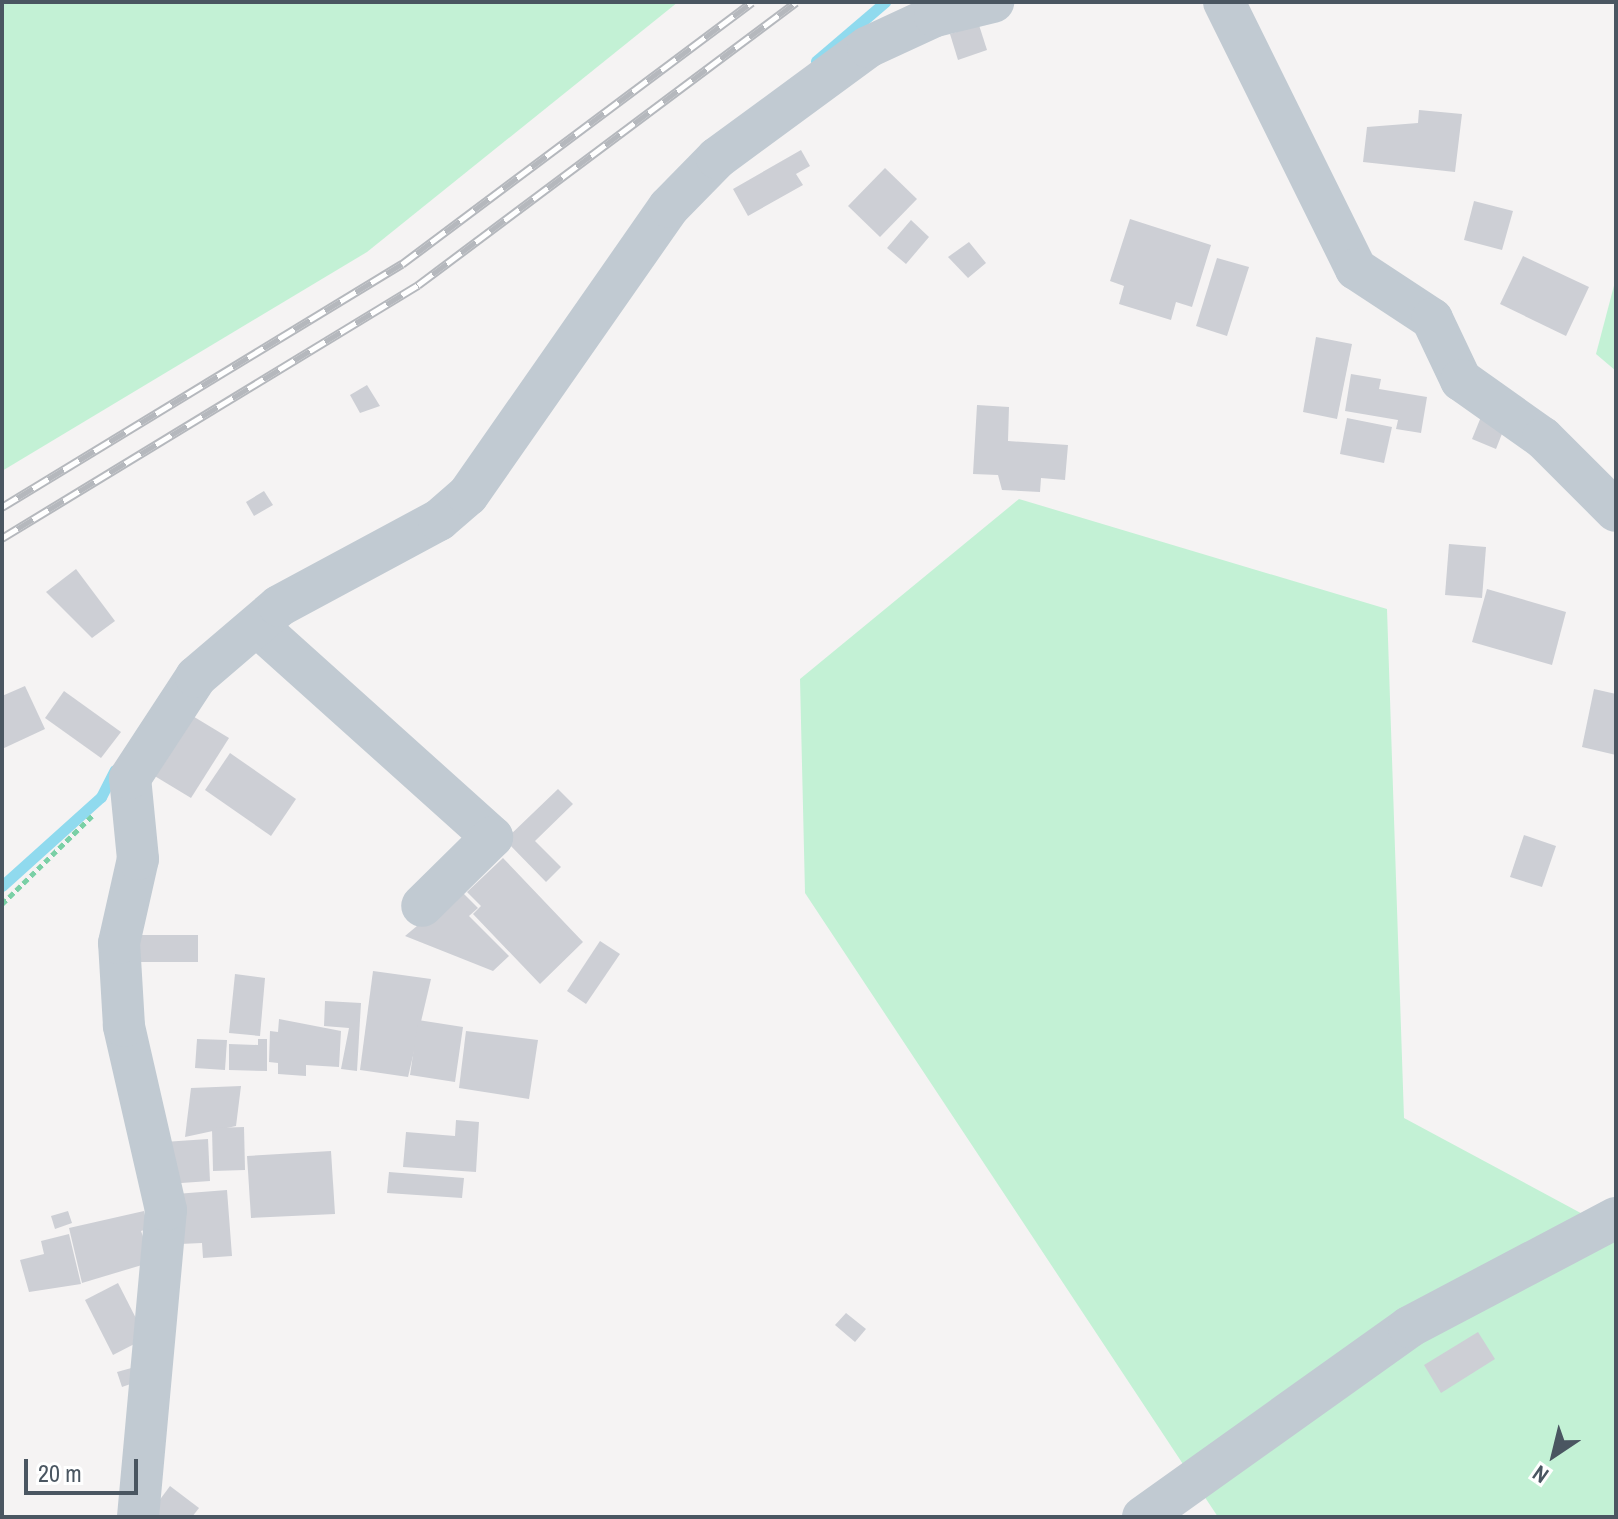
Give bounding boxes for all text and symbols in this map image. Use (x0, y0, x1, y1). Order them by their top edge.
north arrow (1514, 1415, 1594, 1495)
scale bar (28, 1443, 142, 1493)
text: 20 m (38, 1457, 82, 1489)
text: N (1526, 1459, 1554, 1491)

